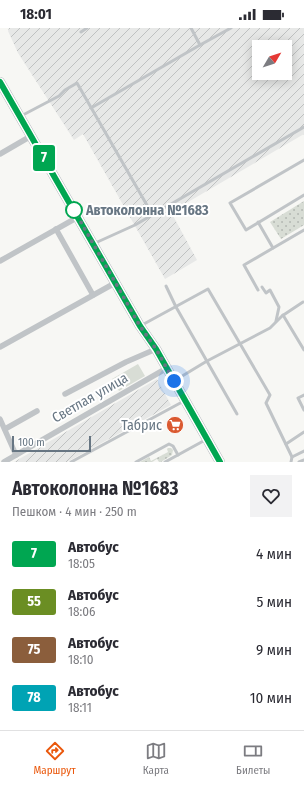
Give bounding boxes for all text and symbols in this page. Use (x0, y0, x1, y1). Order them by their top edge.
text: 18:01 (20, 5, 52, 23)
north arrow (252, 40, 292, 80)
map controls (252, 40, 292, 80)
line badge: 7 (31, 145, 57, 171)
text: 7 (41, 149, 47, 166)
marker: Автоколонна №1683 (65, 201, 83, 219)
place label: Автоколонна №1683 (85, 202, 209, 219)
street label: Светлая улица (49, 369, 131, 427)
your location (164, 371, 184, 391)
supermarket icon: Табрис (165, 415, 185, 435)
place label: Табрис (121, 417, 162, 434)
scale bar (12, 434, 91, 453)
text: 100 m (18, 436, 45, 449)
button: heart (250, 475, 292, 517)
text: Автоколонна №1683 (12, 477, 179, 500)
text: Пешком · 4 мин · 250 m (12, 504, 137, 519)
text: Автобус (68, 538, 119, 556)
text: 7 (31, 545, 37, 562)
text: 4 мин (256, 545, 292, 563)
text: 18:05 (68, 556, 95, 571)
text: Автобус (68, 586, 119, 604)
text: 55 (27, 593, 41, 610)
text: 5 мин (256, 593, 292, 611)
text: 18:06 (68, 604, 96, 619)
text: Автобус (68, 634, 119, 652)
text: 75 (28, 641, 40, 658)
text: 9 мин (256, 641, 292, 659)
text: 18:10 (68, 652, 94, 667)
text: Автобус (68, 682, 119, 700)
text: 78 (27, 689, 41, 706)
text: 10 мин (250, 689, 292, 707)
text: 18:11 (68, 700, 92, 715)
tab: Маршрут (34, 740, 76, 777)
tab: Карта (143, 740, 169, 777)
tab: Билеты (236, 740, 270, 777)

